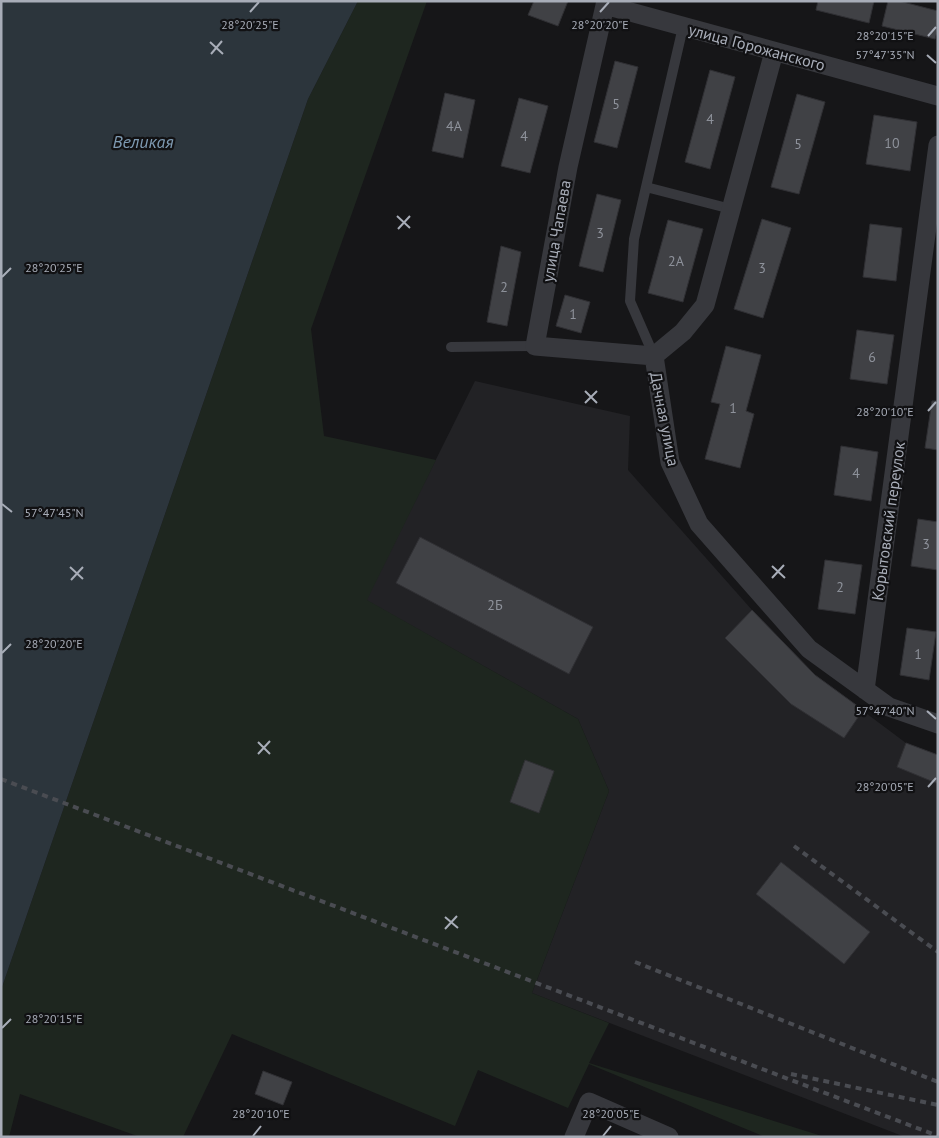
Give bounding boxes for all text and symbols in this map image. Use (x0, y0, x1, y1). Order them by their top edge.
text: 28°20'25"E (221, 17, 279, 32)
text: 28°20'20"E (571, 17, 629, 32)
street label: улица Горожанского (686, 19, 828, 75)
text: 28°20'15"E (856, 28, 914, 43)
text: 57°47'35"N (855, 47, 915, 62)
house number: 5 (612, 95, 620, 113)
house number: 4 (706, 110, 714, 128)
house number: 4А (446, 117, 463, 135)
house number: 4 (520, 127, 528, 145)
water label: Великая (112, 130, 174, 153)
house number: 10 (884, 134, 900, 152)
house number: 5 (794, 135, 802, 153)
street label: улица Чапаева (537, 178, 575, 284)
house number: 3 (596, 224, 604, 242)
house number: 2А (668, 252, 685, 270)
house number: 3 (758, 259, 766, 277)
text: 28°20'25"E (25, 260, 83, 275)
house number: 2 (500, 278, 508, 296)
house number: 1 (569, 305, 577, 323)
house number: 6 (868, 348, 876, 366)
street label: Дачная улица (646, 370, 684, 468)
house number: 1 (729, 399, 737, 417)
text: 28°20'10"E (856, 404, 914, 419)
street label: Корытовский переулок (867, 440, 909, 602)
house number: 4 (852, 464, 860, 482)
text: 57°47'45"N (24, 505, 84, 520)
house number: 3 (922, 535, 930, 553)
house number: 2 (836, 578, 844, 596)
house number: 2Б (487, 596, 503, 614)
text: 28°20'20"E (25, 636, 83, 651)
house number: 1 (914, 645, 922, 663)
text: 57°47'40"N (855, 703, 915, 718)
text: 28°20'05"E (856, 779, 914, 794)
text: 28°20'15"E (25, 1011, 83, 1026)
text: 28°20'10"E (232, 1106, 290, 1121)
text: 28°20'05"E (582, 1106, 640, 1121)

